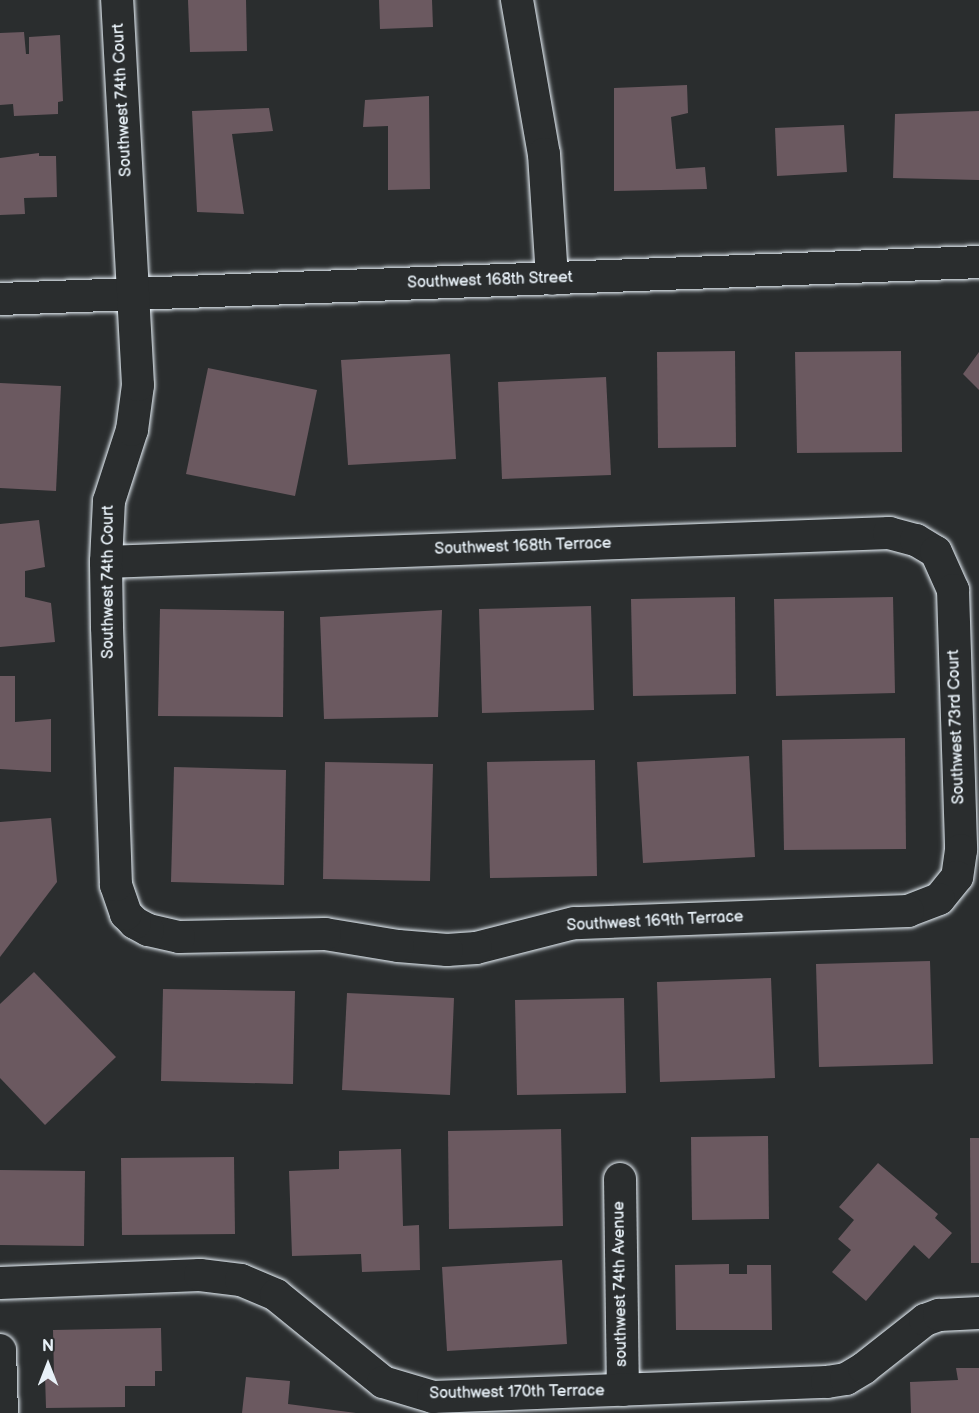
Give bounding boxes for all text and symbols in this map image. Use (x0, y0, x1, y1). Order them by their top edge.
street label: Southwest 74th Court (109, 23, 137, 177)
street label: Southwest 168th Street (407, 269, 573, 293)
street label: Southwest 74th Court (99, 505, 119, 659)
street label: Southwest 168th Terrace (434, 534, 612, 560)
street label: Southwest 73rd Court (945, 649, 969, 805)
street label: Southwest 169th Terrace (566, 908, 744, 936)
street label: southwest 74th Avenue (610, 1201, 632, 1367)
north arrow (18, 1335, 78, 1395)
text: N (42, 1337, 54, 1356)
street label: Southwest 170th Terrace (429, 1382, 605, 1404)

